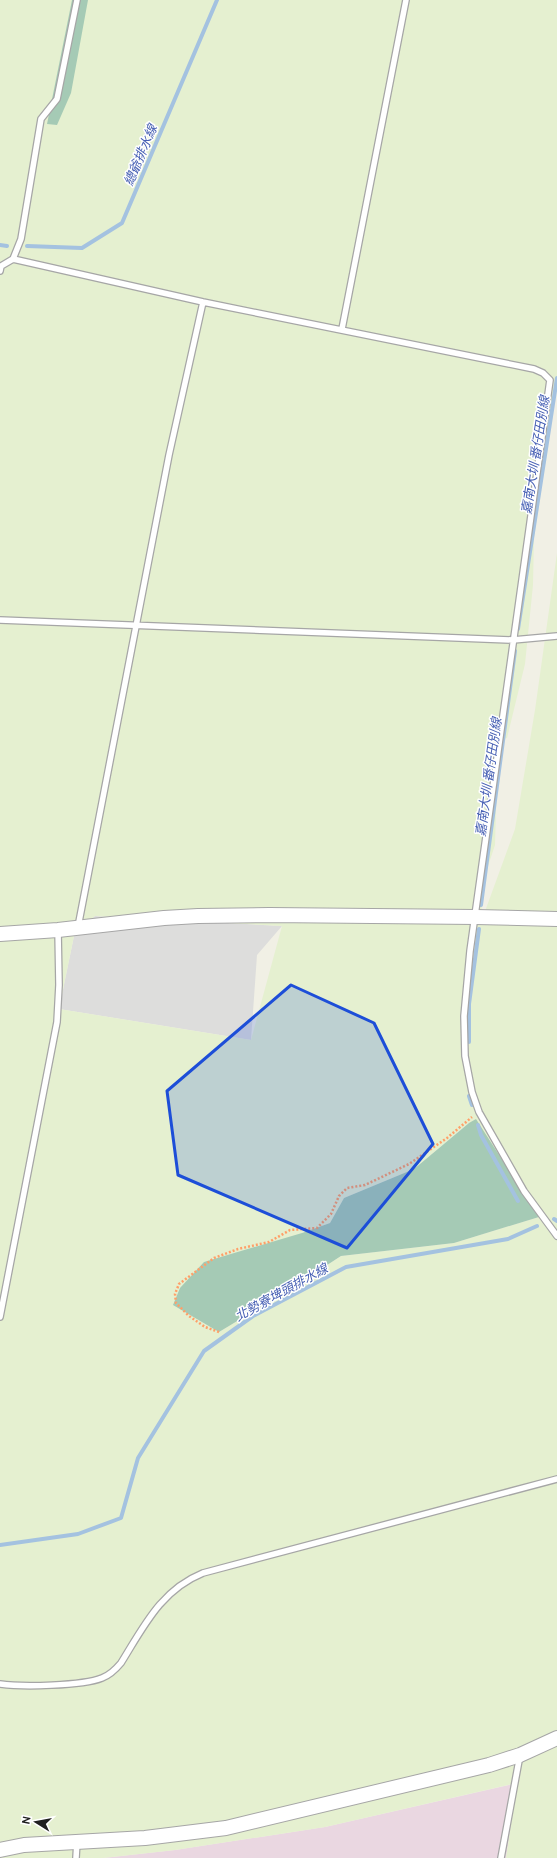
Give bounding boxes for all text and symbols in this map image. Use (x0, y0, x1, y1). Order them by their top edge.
water label: 總爺排水線 (120, 120, 161, 188)
water label: 嘉南大圳 番仔田別線 (518, 393, 553, 515)
water label: 嘉南大圳 番仔田別線 (472, 715, 505, 837)
water label: 北勢寮埤頭排水線 (232, 1259, 332, 1324)
north arrow (16, 1802, 56, 1842)
text: N (19, 1815, 34, 1825)

